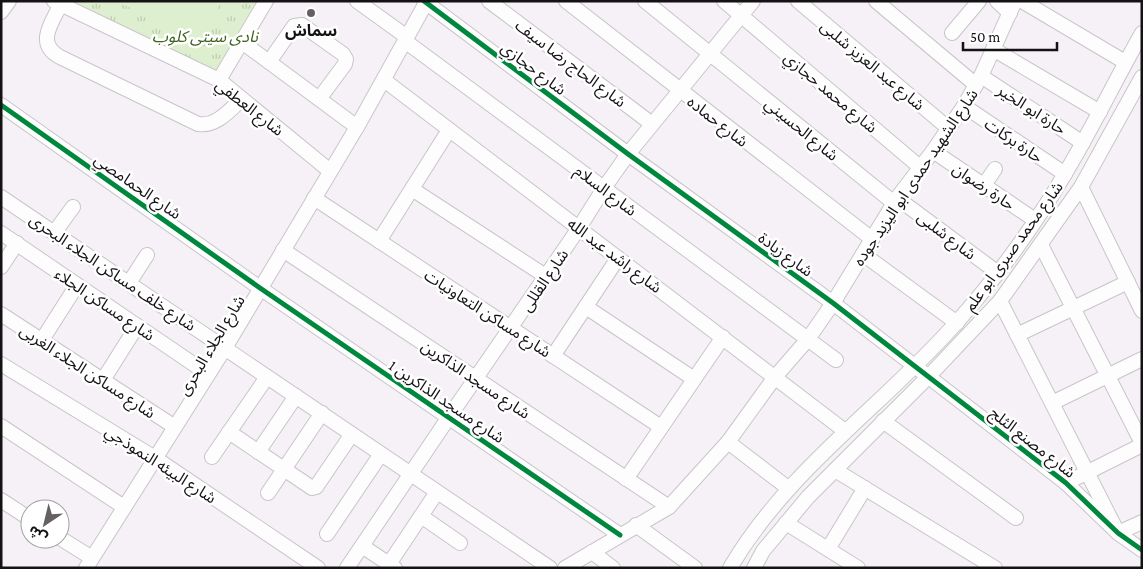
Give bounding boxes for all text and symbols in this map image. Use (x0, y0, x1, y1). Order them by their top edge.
marker: سماش (305, 7, 317, 19)
street label: شارع الحاج رضا سيف (510, 16, 629, 114)
street label: شارع عبد العزيز شلبى (815, 17, 928, 117)
scale bar (963, 20, 1057, 52)
place label: سماش (285, 22, 337, 40)
park label: نادى سيتى كلوب (152, 28, 259, 46)
text: 50 m (970, 29, 1000, 45)
street label: شارع حجازي (496, 39, 569, 101)
street label: شارع محمد حجازي (778, 49, 881, 139)
street label: شارع العطفي (210, 76, 287, 142)
street label: حارة ابو الخير (993, 81, 1069, 139)
street label: شارع الشهيد حمدى ابو اليزيد جوده (850, 86, 984, 271)
street label: شارع حماده (682, 93, 751, 153)
street label: شارع الحسيني (759, 95, 842, 167)
street label: حارة بركات (981, 115, 1046, 167)
street label: شارع الحمامصي (89, 150, 184, 226)
street label: حارة رضوان (949, 160, 1018, 214)
street label: شارع السلام (569, 162, 640, 222)
street label: شارع محمد صبرى ابو علم (961, 178, 1069, 317)
street label: شارع شلبى (912, 208, 979, 266)
street label: شارع خلف مساكن الجلاء البحرى (24, 210, 199, 338)
street label: شارع راشد عبد الله (562, 215, 665, 299)
street label: شارع زيادة (753, 229, 816, 283)
street label: شارع القللى (517, 246, 575, 317)
street label: شارع مساكن الجلاء (49, 265, 158, 347)
street label: شارع مساكن التعاونيات (419, 266, 554, 364)
street label: شارع الجلاء البحرى (175, 292, 251, 400)
street label: شارع مساكن الجلاء الغربى (15, 321, 158, 425)
street label: شارع مسجد الذاكرين (416, 337, 533, 425)
street label: شارع مسجد الذاكرين 1 (384, 357, 508, 450)
street label: شارع مصنع الثلج (984, 404, 1079, 484)
street label: شارع البيئه النموذجي (100, 422, 219, 510)
north arrow (20, 499, 70, 549)
text: ش (25, 523, 50, 547)

